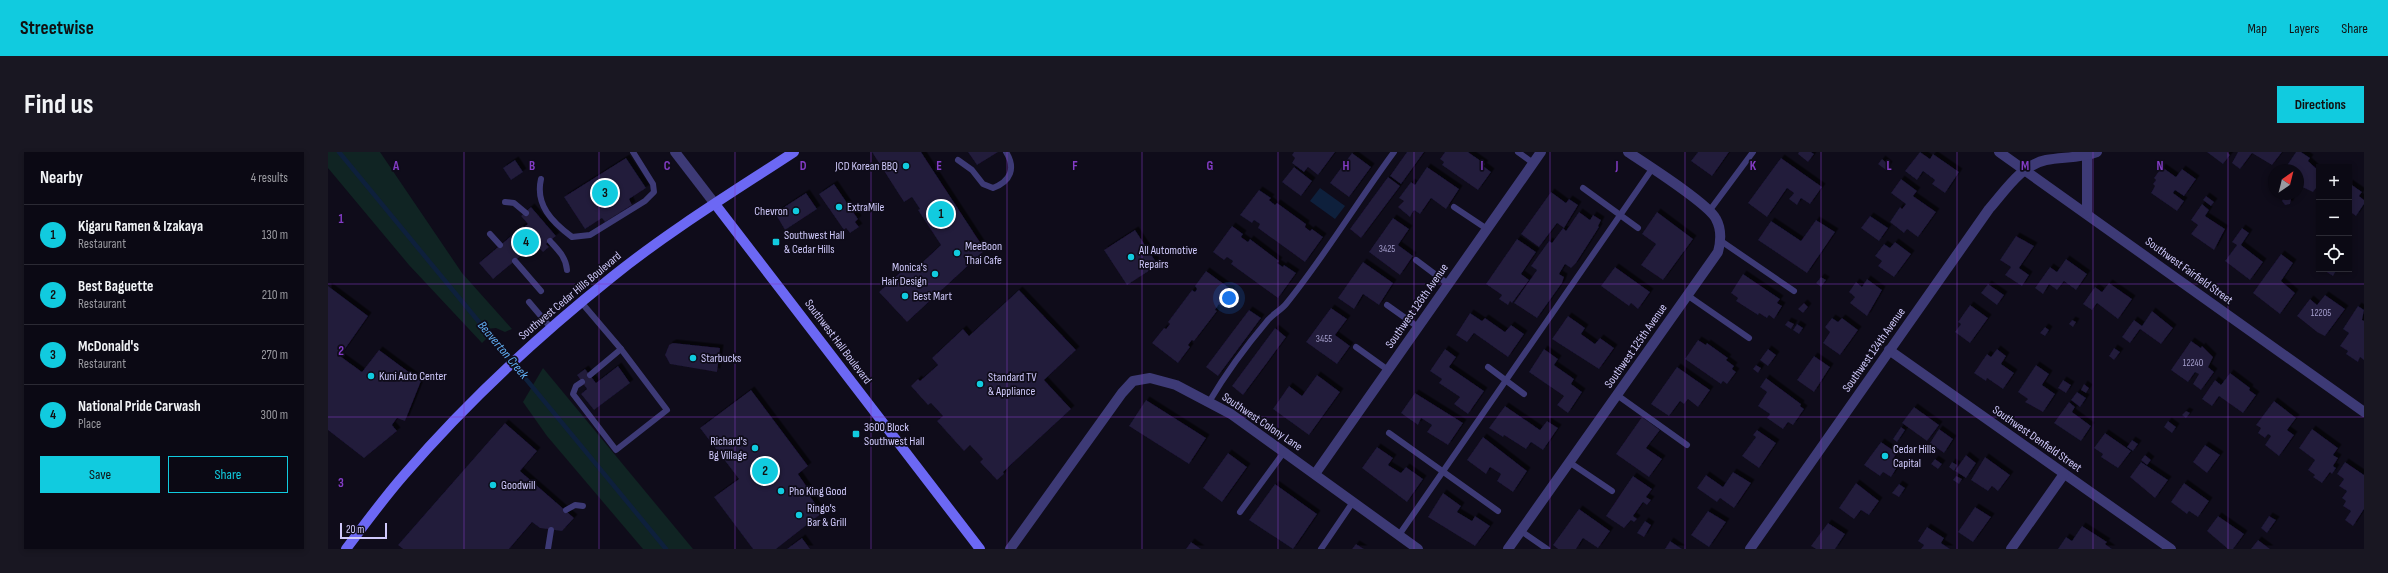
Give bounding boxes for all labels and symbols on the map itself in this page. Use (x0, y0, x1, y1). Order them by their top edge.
text: A (392, 158, 400, 174)
text: B (529, 158, 535, 174)
text: C (664, 158, 671, 174)
text: D (800, 158, 807, 174)
text: E (936, 158, 942, 174)
text: F (1072, 158, 1078, 174)
text: G (1207, 158, 1214, 174)
text: H (1343, 158, 1350, 174)
text: I (1481, 158, 1484, 174)
text: J (1615, 158, 1619, 174)
text: K (1750, 158, 1757, 174)
text: L (1886, 158, 1892, 174)
text: M (2021, 158, 2029, 174)
text: N (2157, 158, 2164, 174)
place label: JCD Korean BBQ (834, 159, 898, 174)
marker: JCD Korean BBQ (901, 161, 911, 171)
north arrow (2268, 164, 2304, 200)
pin: 3 (592, 178, 618, 208)
pin: 1 (928, 199, 954, 229)
place label: ExtraMile (847, 200, 885, 215)
marker: ExtraMile (834, 202, 844, 212)
place label: Chevron (754, 204, 788, 219)
marker: Chevron (791, 206, 801, 216)
text: 1 (338, 211, 344, 227)
pin: 4 (513, 227, 539, 257)
place label: Southwest Hall & Cedar Hills (784, 228, 845, 257)
street label: Southwest Fairfield Street (2142, 234, 2236, 308)
marker: Southwest Hall & Cedar Hills (771, 237, 781, 247)
place label: MeeBoon Thai Cafe (965, 239, 1002, 268)
place label: All Automotive Repairs (1138, 243, 1197, 272)
house number: 3425 (1379, 243, 1395, 255)
marker: MeeBoon Thai Cafe (952, 248, 962, 258)
street label: Southwest Cedar Hills Boulevard (516, 249, 624, 343)
marker: All Automotive Repairs (1126, 252, 1136, 262)
place label: Monica's Hair Design (882, 260, 927, 289)
street label: Southwest 126th Avenue (1382, 261, 1452, 351)
marker: Monica's Hair Design (930, 269, 940, 279)
your location (1219, 288, 1239, 308)
place label: Best Mart (913, 289, 952, 304)
marker: Best Mart (900, 291, 910, 301)
street label: Southwest Hall Boulevard (801, 297, 875, 387)
street label: Southwest 125th Avenue (1601, 301, 1671, 391)
street label: Southwest 124th Avenue (1839, 305, 1909, 395)
house number: 12205 (2311, 307, 2331, 319)
water label: Beaverton Creek (474, 318, 533, 383)
house number: 3455 (1316, 333, 1332, 345)
text: 2 (338, 343, 344, 359)
place label: Starbucks (701, 351, 741, 366)
marker: Starbucks (688, 353, 698, 363)
house number: 12240 (2183, 357, 2203, 369)
place label: Kuni Auto Center (379, 369, 447, 384)
place label: Standard TV & Appliance (988, 370, 1037, 399)
marker: Kuni Auto Center (366, 371, 376, 381)
marker: Standard TV & Appliance (975, 379, 985, 389)
street label: Southwest Colony Lane (1219, 390, 1305, 455)
street label: Southwest Denfield Street (1989, 403, 2085, 476)
place label: 3600 Block Southwest Hall (864, 420, 925, 449)
marker: 3600 Block Southwest Hall (851, 429, 861, 439)
place label: Richard's Bg Village (709, 434, 747, 463)
place label: Cedar Hills Capital (1893, 442, 1936, 471)
marker: Richard's Bg Village (750, 443, 760, 453)
marker: Cedar Hills Capital (1880, 451, 1890, 461)
pin: 2 (752, 456, 778, 486)
text: 3 (338, 475, 344, 491)
place label: Goodwill (501, 478, 535, 493)
marker: Goodwill (488, 480, 498, 490)
place label: Pho King Good (789, 484, 847, 499)
marker: Pho King Good (776, 486, 786, 496)
place label: Ringo's Bar & Grill (807, 501, 846, 530)
marker: Ringo's Bar & Grill (794, 510, 804, 520)
scale bar (340, 521, 387, 540)

